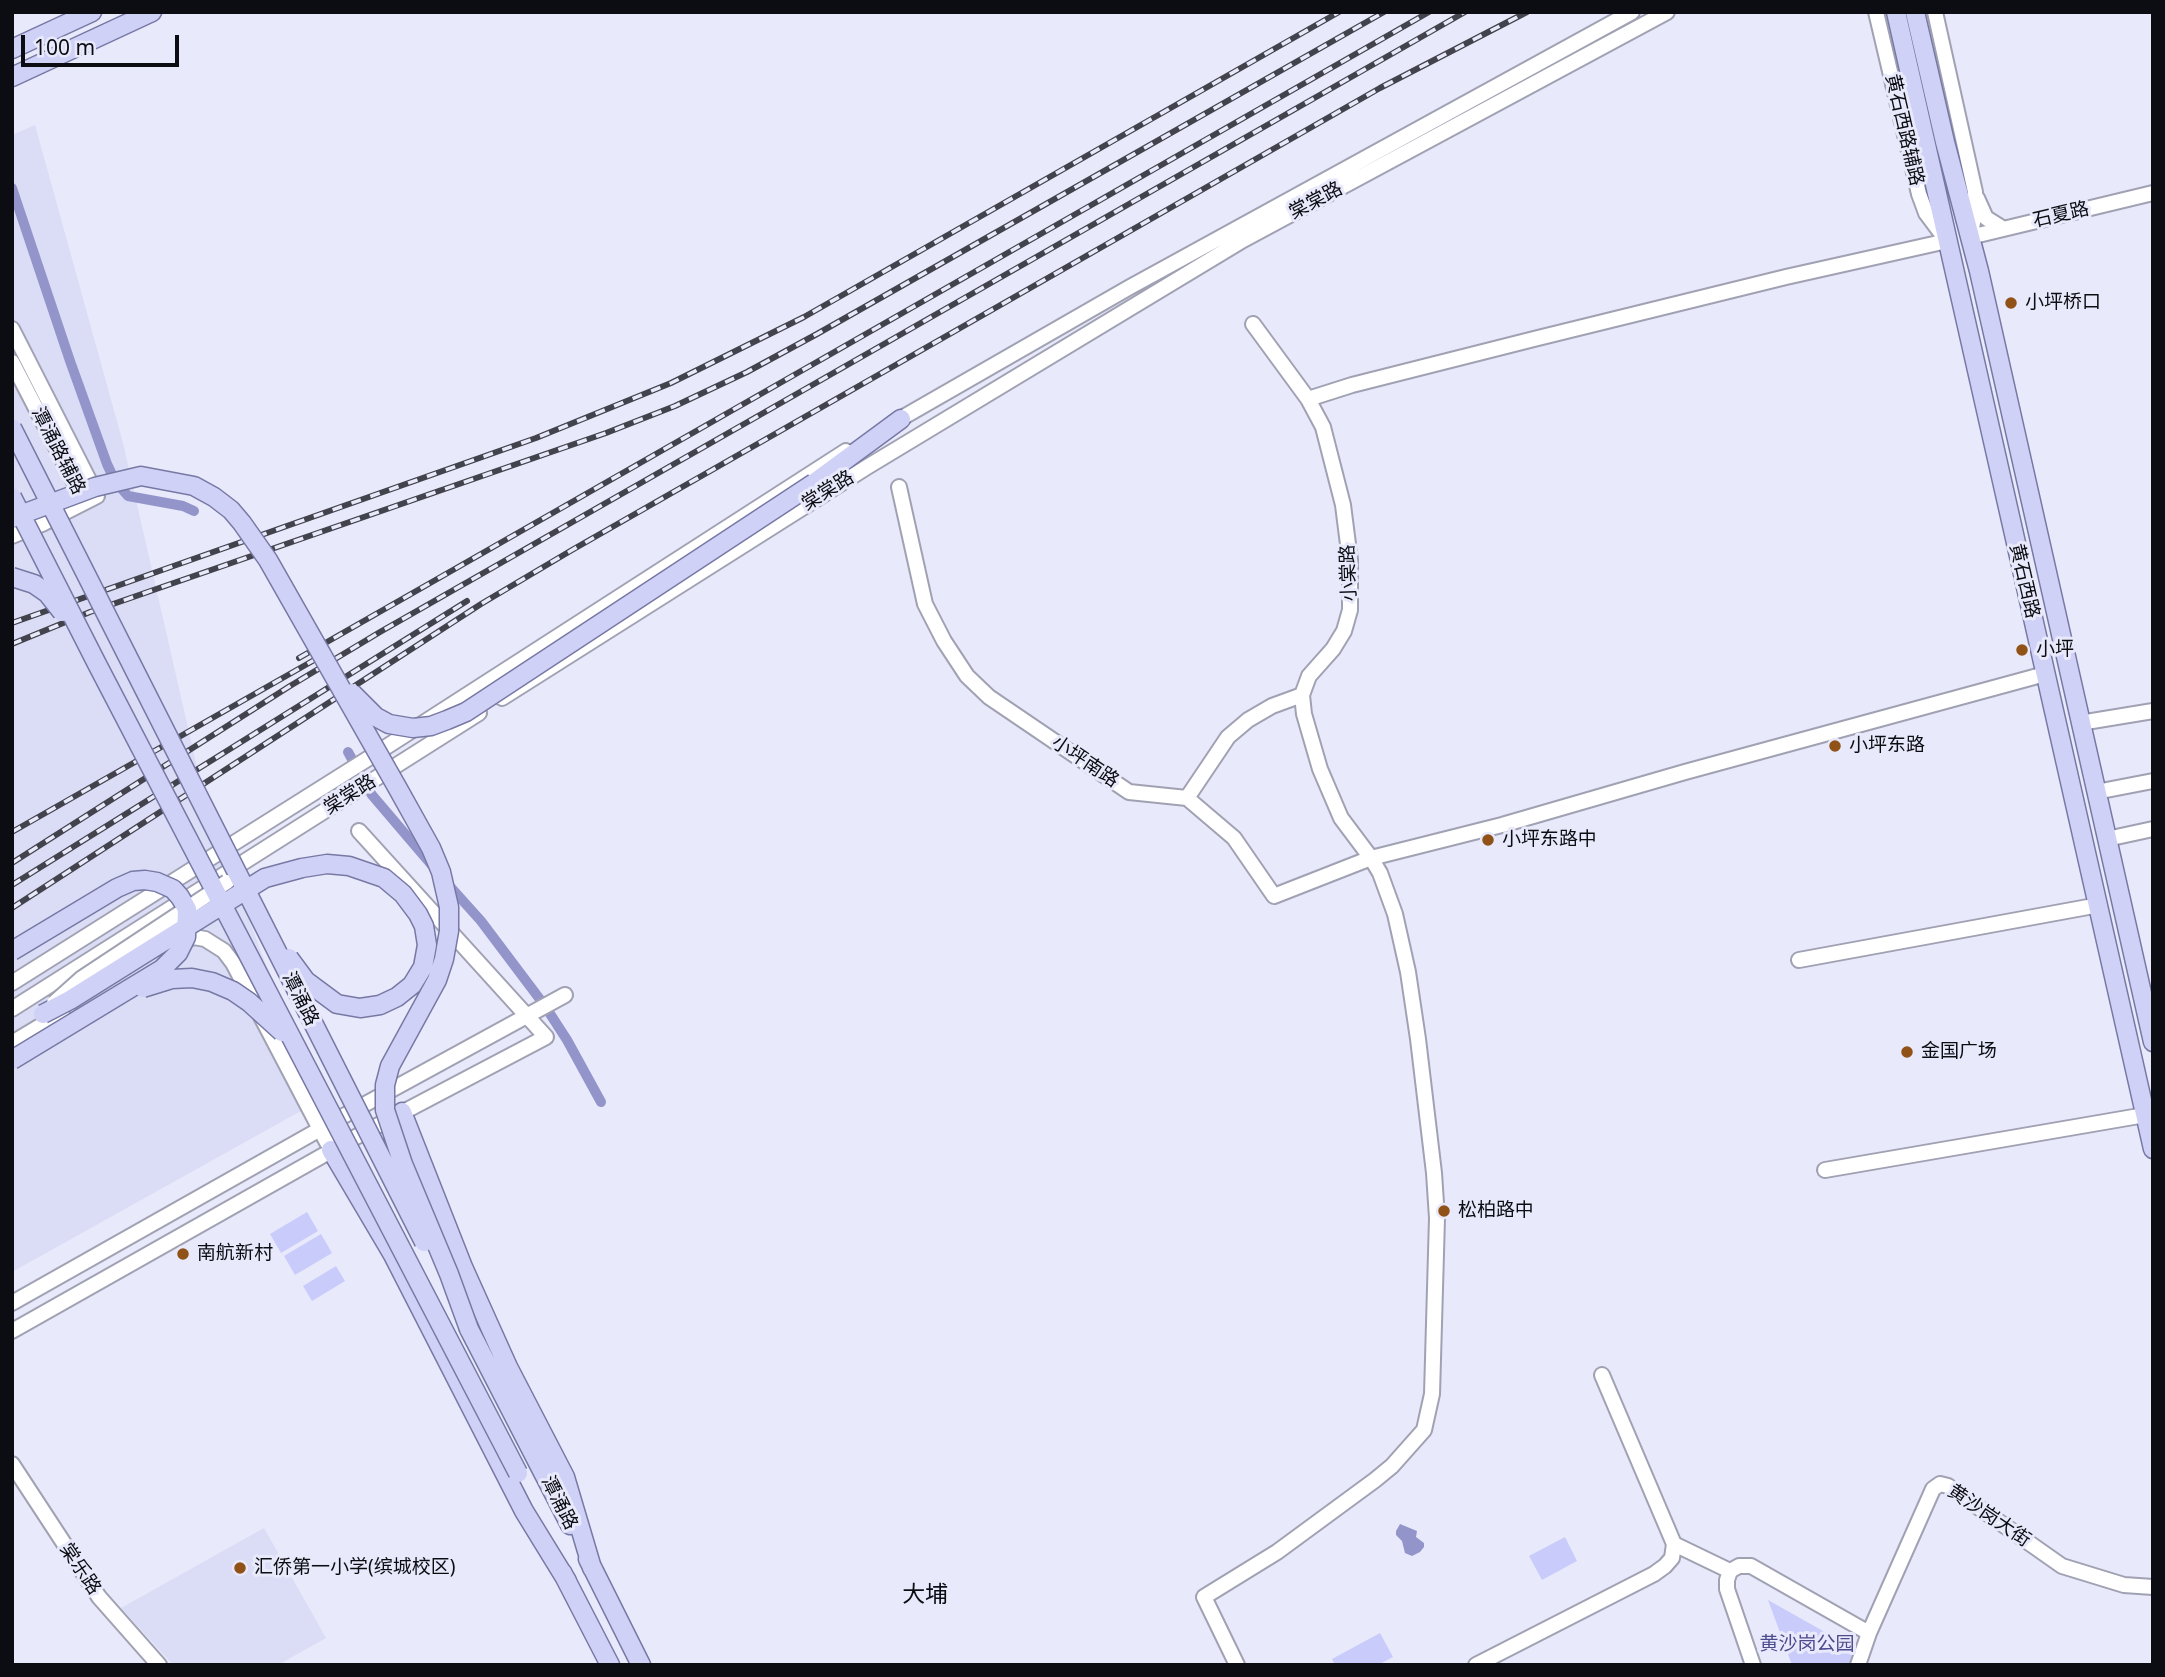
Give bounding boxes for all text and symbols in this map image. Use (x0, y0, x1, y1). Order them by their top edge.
scale bar (24, 21, 182, 65)
text: 100 m (34, 33, 95, 61)
street label: 黄石西路辅路 (1880, 72, 1928, 188)
street label: 棠棠路 (1285, 178, 1347, 224)
street label: 石夏路 (2031, 197, 2091, 233)
place label: 小坪桥口 (2025, 292, 2101, 314)
marker: 小坪桥口 (2003, 295, 2019, 311)
street label: 潭涌路辅路 (26, 404, 90, 498)
street label: 棠棠路 (798, 466, 858, 516)
street label: 黄石西路 (2004, 541, 2044, 621)
street label: 小棠路 (1337, 544, 1361, 602)
place label: 小坪 (2036, 639, 2074, 661)
marker: 小坪 (2014, 642, 2030, 658)
street label: 小坪南路 (1047, 731, 1123, 793)
place label: 小坪东路 (1849, 735, 1925, 757)
marker: 小坪东路 (1827, 738, 1843, 754)
street label: 棠棠路 (320, 770, 380, 820)
place label: 小坪东路中 (1502, 829, 1597, 851)
marker: 小坪东路中 (1480, 832, 1496, 848)
street label: 潭涌路 (277, 968, 323, 1030)
place label: 金国广场 (1921, 1041, 1997, 1063)
marker: 金国广场 (1899, 1044, 1915, 1060)
place label: 松柏路中 (1458, 1200, 1534, 1222)
marker: 松柏路中 (1436, 1203, 1452, 1219)
place label: 南航新村 (197, 1243, 273, 1265)
marker: 南航新村 (175, 1246, 191, 1262)
street label: 潭涌路 (536, 1472, 582, 1534)
street label: 黄沙岗大街 (1943, 1480, 2035, 1552)
street label: 棠乐路 (55, 1539, 105, 1599)
place label: 汇侨第一小学(缤城校区) (254, 1557, 455, 1579)
marker: 汇侨第一小学(缤城校区) (232, 1560, 248, 1576)
district label: 大埔 (902, 1581, 948, 1609)
park label: 黄沙岗公园 (1760, 1634, 1854, 1656)

